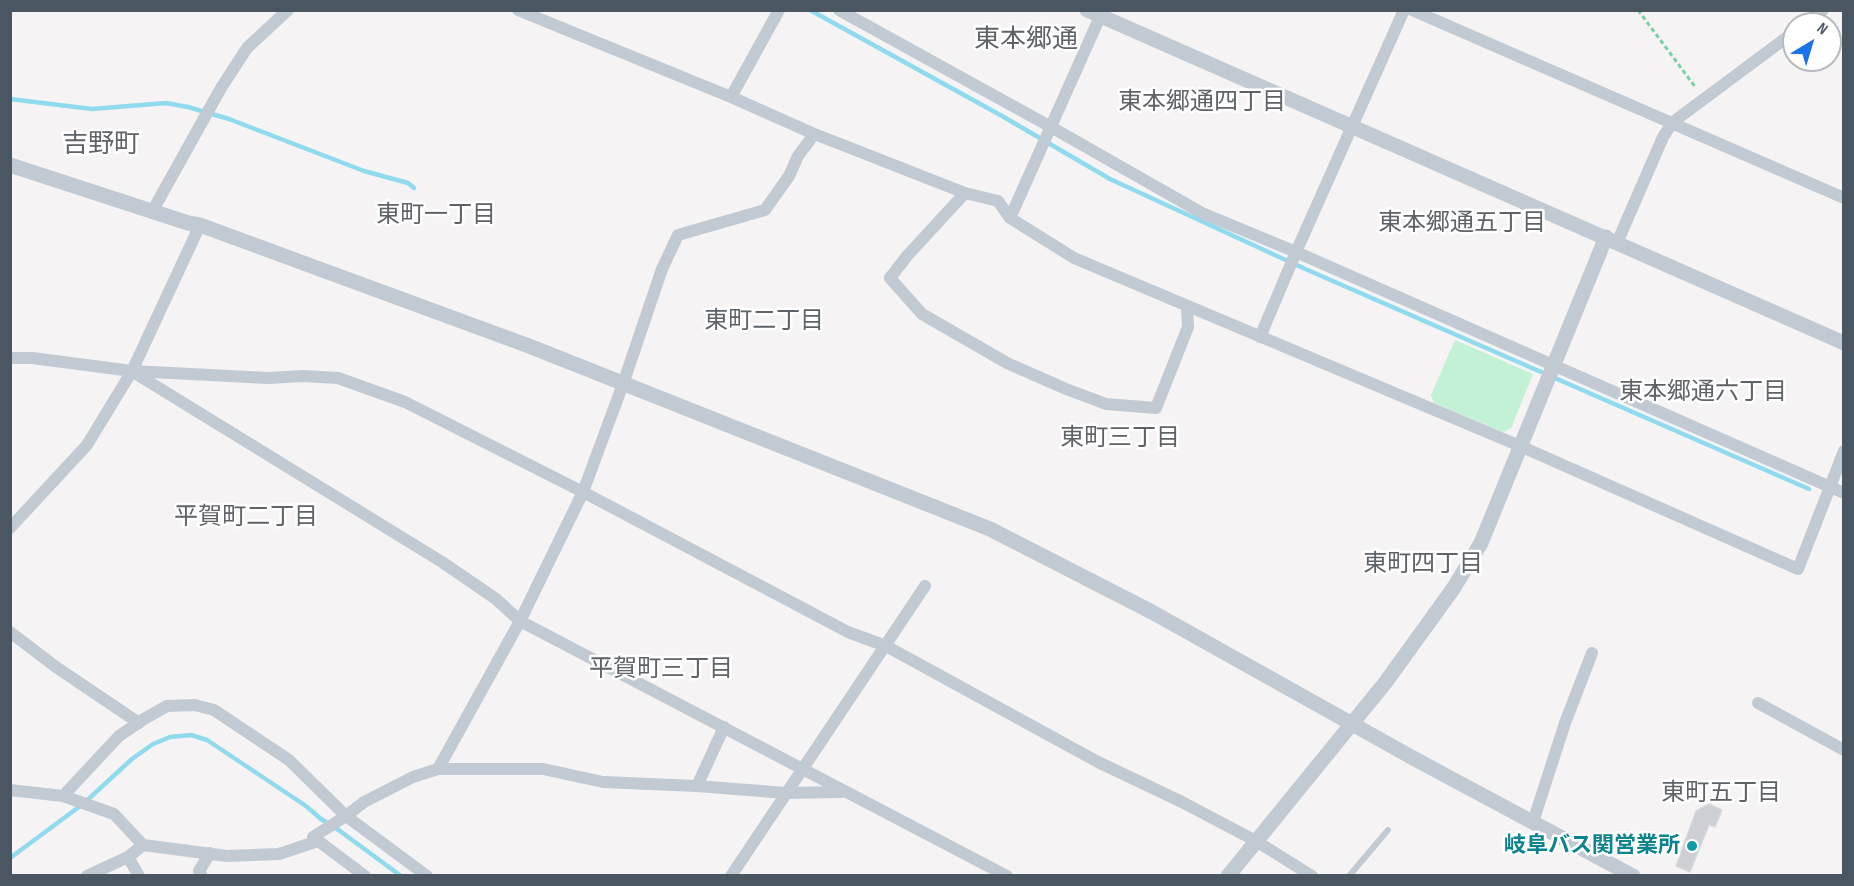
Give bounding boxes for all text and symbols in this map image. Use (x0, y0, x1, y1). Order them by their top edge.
north arrow (1782, 12, 1842, 72)
text: N (1813, 19, 1831, 39)
district label: 東本郷通 (974, 24, 1078, 56)
district label: 東本郷通四丁目 (1118, 89, 1286, 117)
district label: 吉野町 (62, 129, 140, 161)
district label: 東町一丁目 (376, 202, 496, 230)
district label: 東本郷通五丁目 (1378, 210, 1546, 238)
district label: 東町二丁目 (704, 308, 824, 336)
district label: 東本郷通六丁目 (1619, 379, 1787, 407)
district label: 東町三丁目 (1060, 425, 1180, 453)
district label: 平賀町二丁目 (174, 504, 318, 532)
district label: 東町四丁目 (1363, 551, 1483, 579)
district label: 平賀町三丁目 (589, 656, 733, 684)
district label: 東町五丁目 (1661, 780, 1781, 808)
place label: 岐阜バス関営業所 (1504, 833, 1680, 859)
marker: 岐阜バス関営業所 (1685, 839, 1699, 853)

